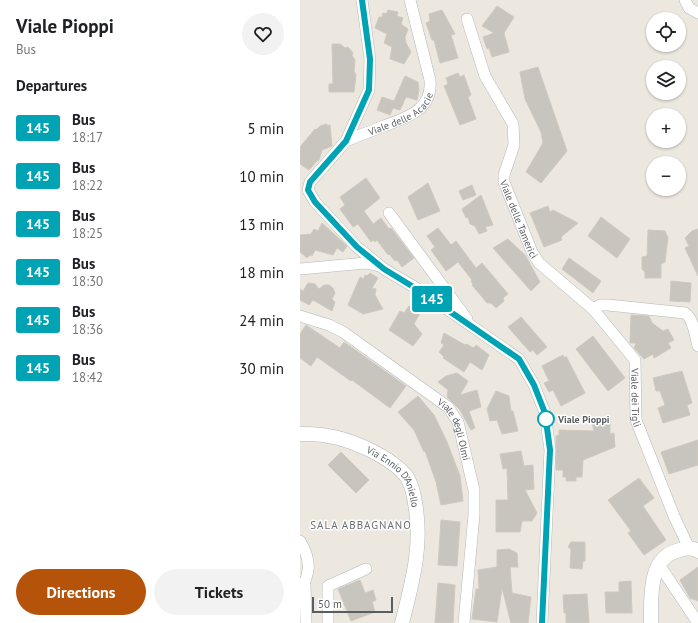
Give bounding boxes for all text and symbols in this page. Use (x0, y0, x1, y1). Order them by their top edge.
map controls (646, 12, 686, 196)
button: locate (646, 12, 686, 52)
button: heart (242, 13, 284, 55)
text: Viale Pioppi (16, 14, 114, 38)
text: Bus (16, 41, 36, 58)
button: layers (646, 60, 686, 100)
text: Departures (16, 76, 87, 95)
street label: Viale delle Acacie (365, 91, 436, 139)
button: + (646, 108, 686, 148)
text: Bus (72, 110, 95, 129)
text: 145 (26, 119, 50, 137)
text: 5 min (247, 119, 284, 138)
text: 18:17 (72, 129, 103, 146)
button: − (646, 156, 686, 196)
text: Bus (72, 158, 95, 177)
text: 145 (26, 167, 50, 185)
text: 10 min (239, 167, 284, 186)
text: 18:22 (72, 177, 103, 194)
street label: Viale delle Tamerici (496, 177, 541, 261)
text: Bus (72, 206, 95, 225)
text: 145 (26, 215, 50, 233)
text: 13 min (239, 215, 284, 234)
text: 18:25 (72, 225, 103, 242)
text: Bus (72, 254, 95, 273)
text: 145 (26, 263, 50, 281)
text: 18 min (239, 263, 284, 282)
text: 18:30 (72, 273, 103, 290)
line badge: 145 (409, 286, 455, 312)
text: 145 (420, 290, 444, 308)
text: Bus (72, 302, 95, 321)
text: 145 (26, 311, 50, 329)
text: 24 min (239, 311, 284, 330)
text: 18:36 (72, 321, 103, 338)
text: Bus (72, 350, 95, 369)
text: 145 (26, 359, 50, 377)
text: 30 min (239, 359, 284, 378)
street label: Viale dei Tigli (628, 367, 644, 429)
text: 18:42 (72, 369, 103, 386)
street label: Viale degli Olmi (434, 395, 473, 462)
marker: Viale Pioppi (537, 410, 555, 428)
place label: Viale Pioppi (557, 413, 610, 426)
street label: Via Ennio D'Aniello (363, 443, 422, 508)
district label: SALA ABBAGNANO (310, 518, 412, 532)
button: Directions (16, 569, 146, 615)
button: Tickets (154, 569, 284, 615)
scale bar (312, 595, 393, 614)
text: 50 m (318, 597, 342, 611)

